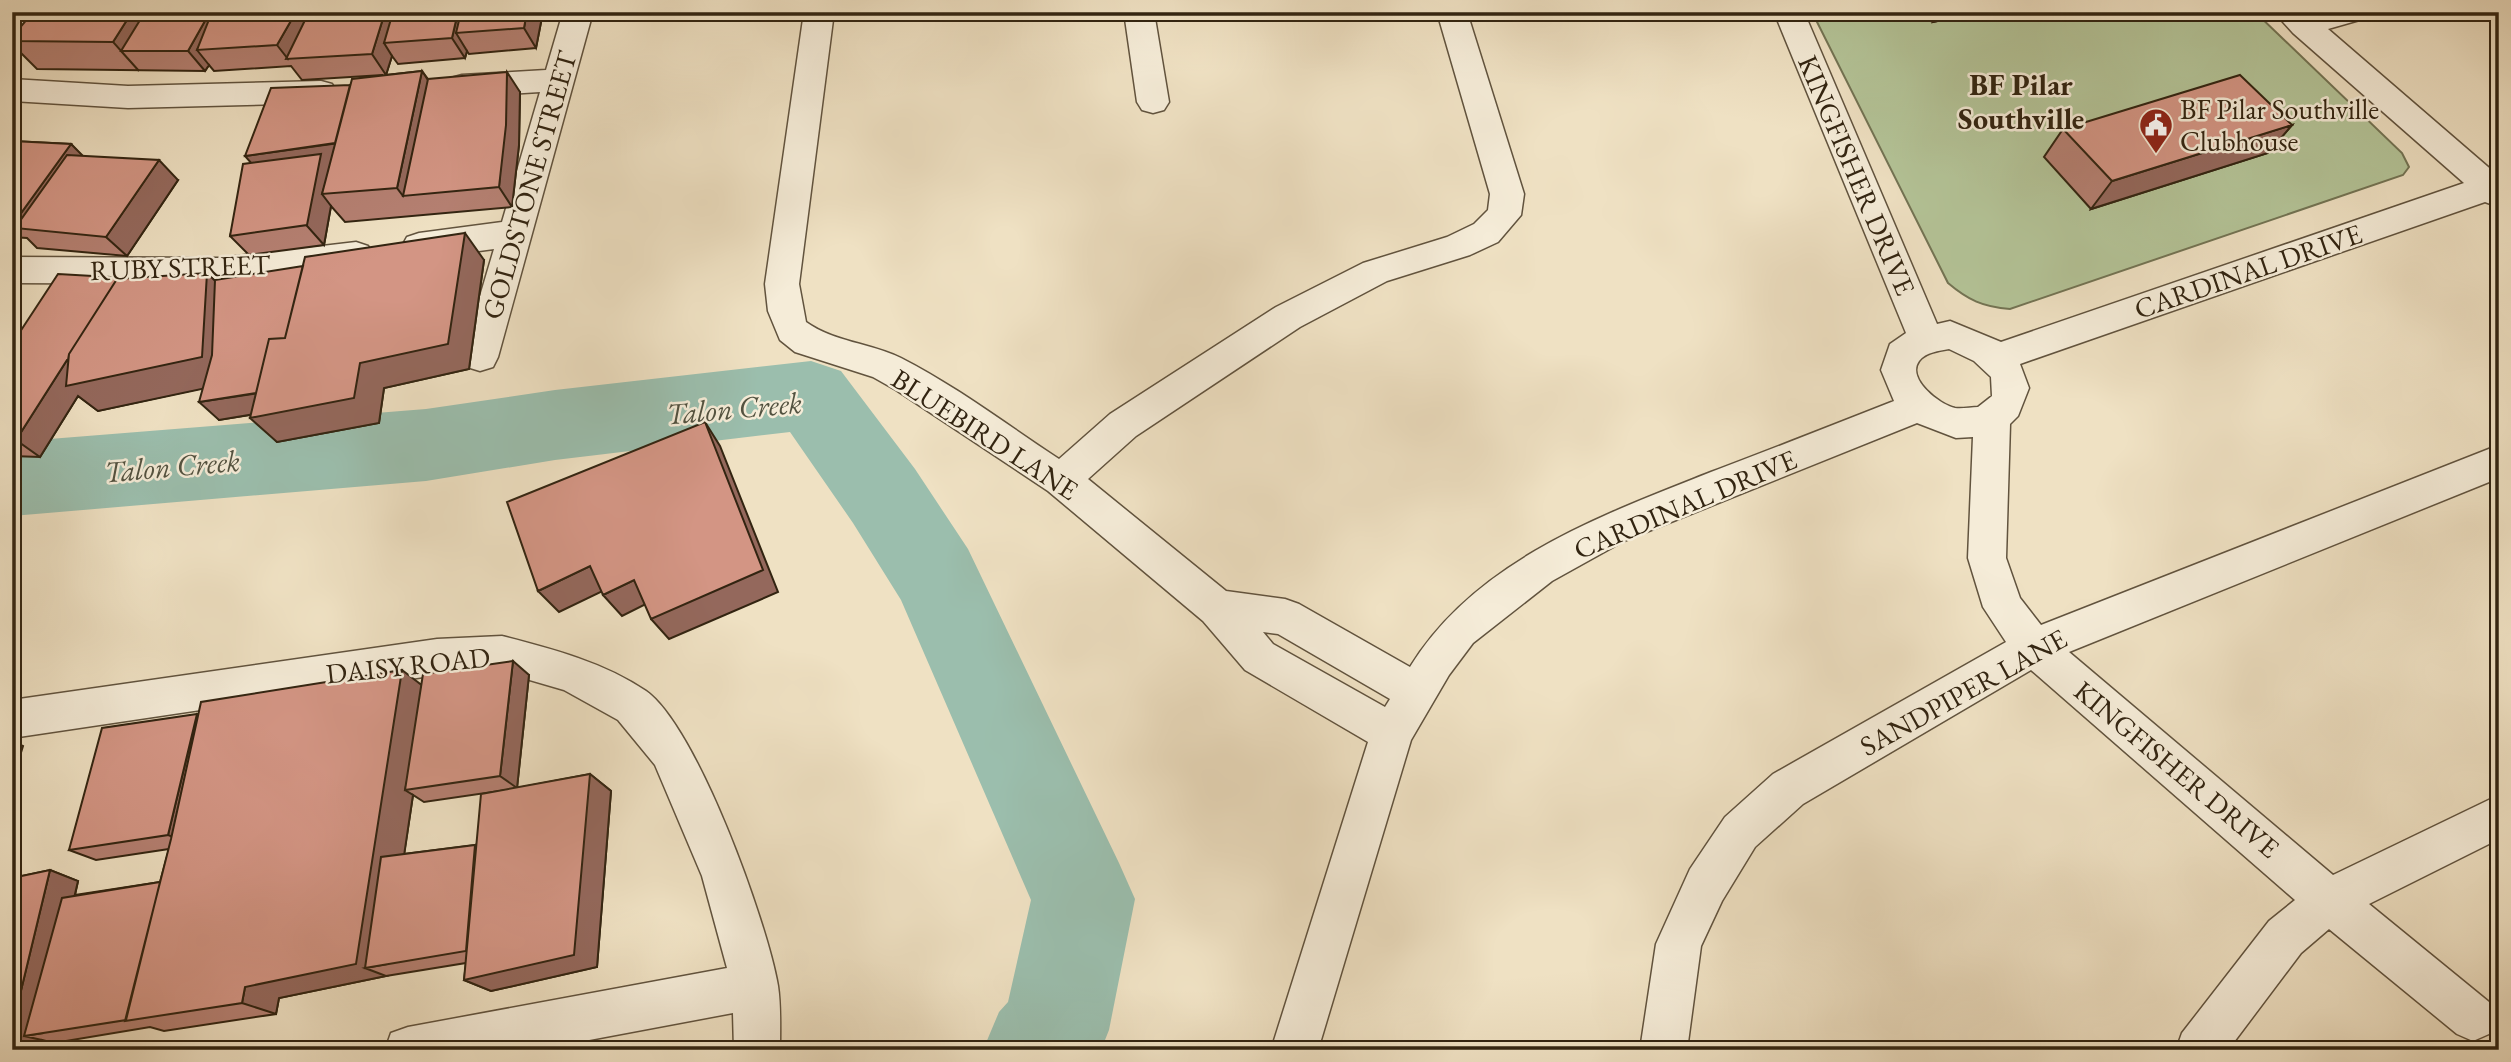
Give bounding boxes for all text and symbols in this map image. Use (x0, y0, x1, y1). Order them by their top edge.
street label: GOLDSTONE STREET (473, 46, 585, 323)
street label: KINGFISHER DRIVE (1790, 50, 1924, 301)
district label: BF Pilar Southville (1958, 65, 2084, 138)
place label: BF Pilar Southville Clubhouse (2180, 91, 2379, 159)
public building icon: BF Pilar Southville Clubhouse (2137, 106, 2175, 155)
street label: CARDINAL DRIVE (2129, 215, 2367, 327)
street label: RUBY STREET (89, 246, 271, 288)
street label: BLUEBIRD LANE (885, 360, 1085, 508)
water label: Talon Creek (665, 383, 804, 433)
water label: Talon Creek (103, 441, 242, 491)
street label: CARDINAL DRIVE (1568, 441, 1802, 567)
street label: SANDPIPER LANE (1853, 620, 2073, 764)
street label: DAISY ROAD (324, 638, 492, 692)
street label: KINGFISHER DRIVE (2067, 673, 2287, 866)

